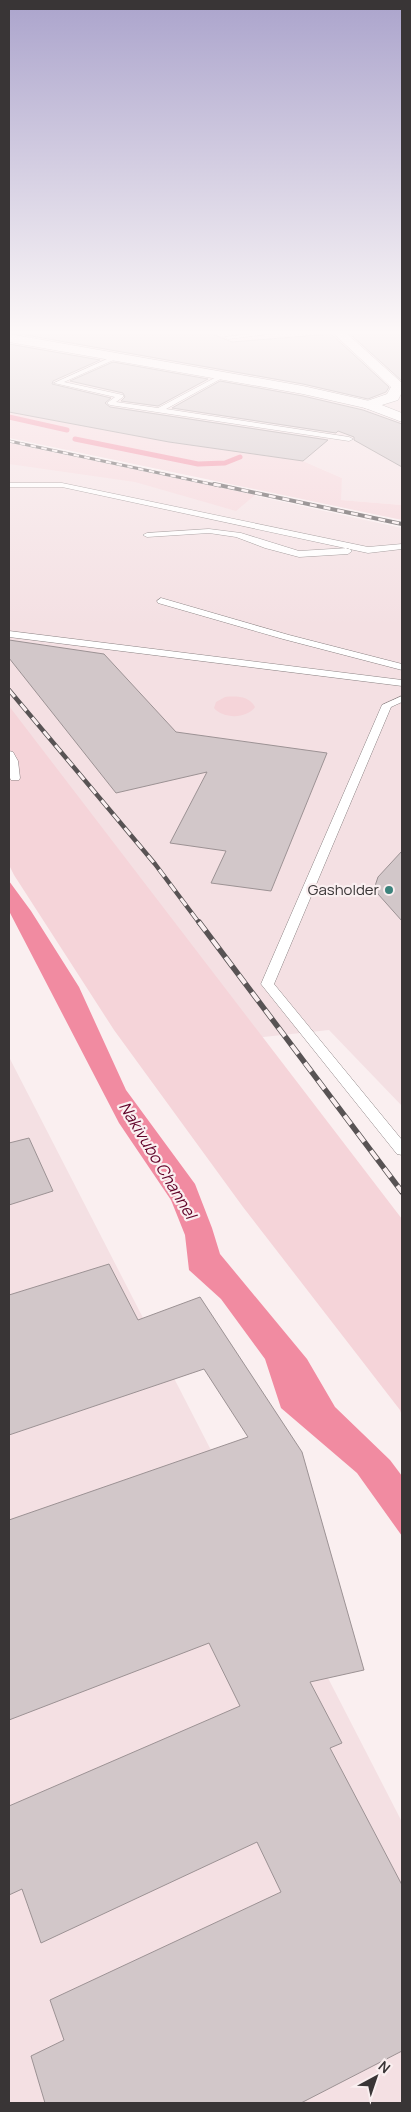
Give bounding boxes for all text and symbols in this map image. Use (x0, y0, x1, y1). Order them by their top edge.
place label: Gasholder (308, 879, 380, 900)
marker: Gasholder (383, 884, 395, 896)
water label: Nakivubo Channel (114, 1097, 203, 1225)
north arrow (351, 2052, 401, 2102)
text: N (375, 2056, 395, 2077)

